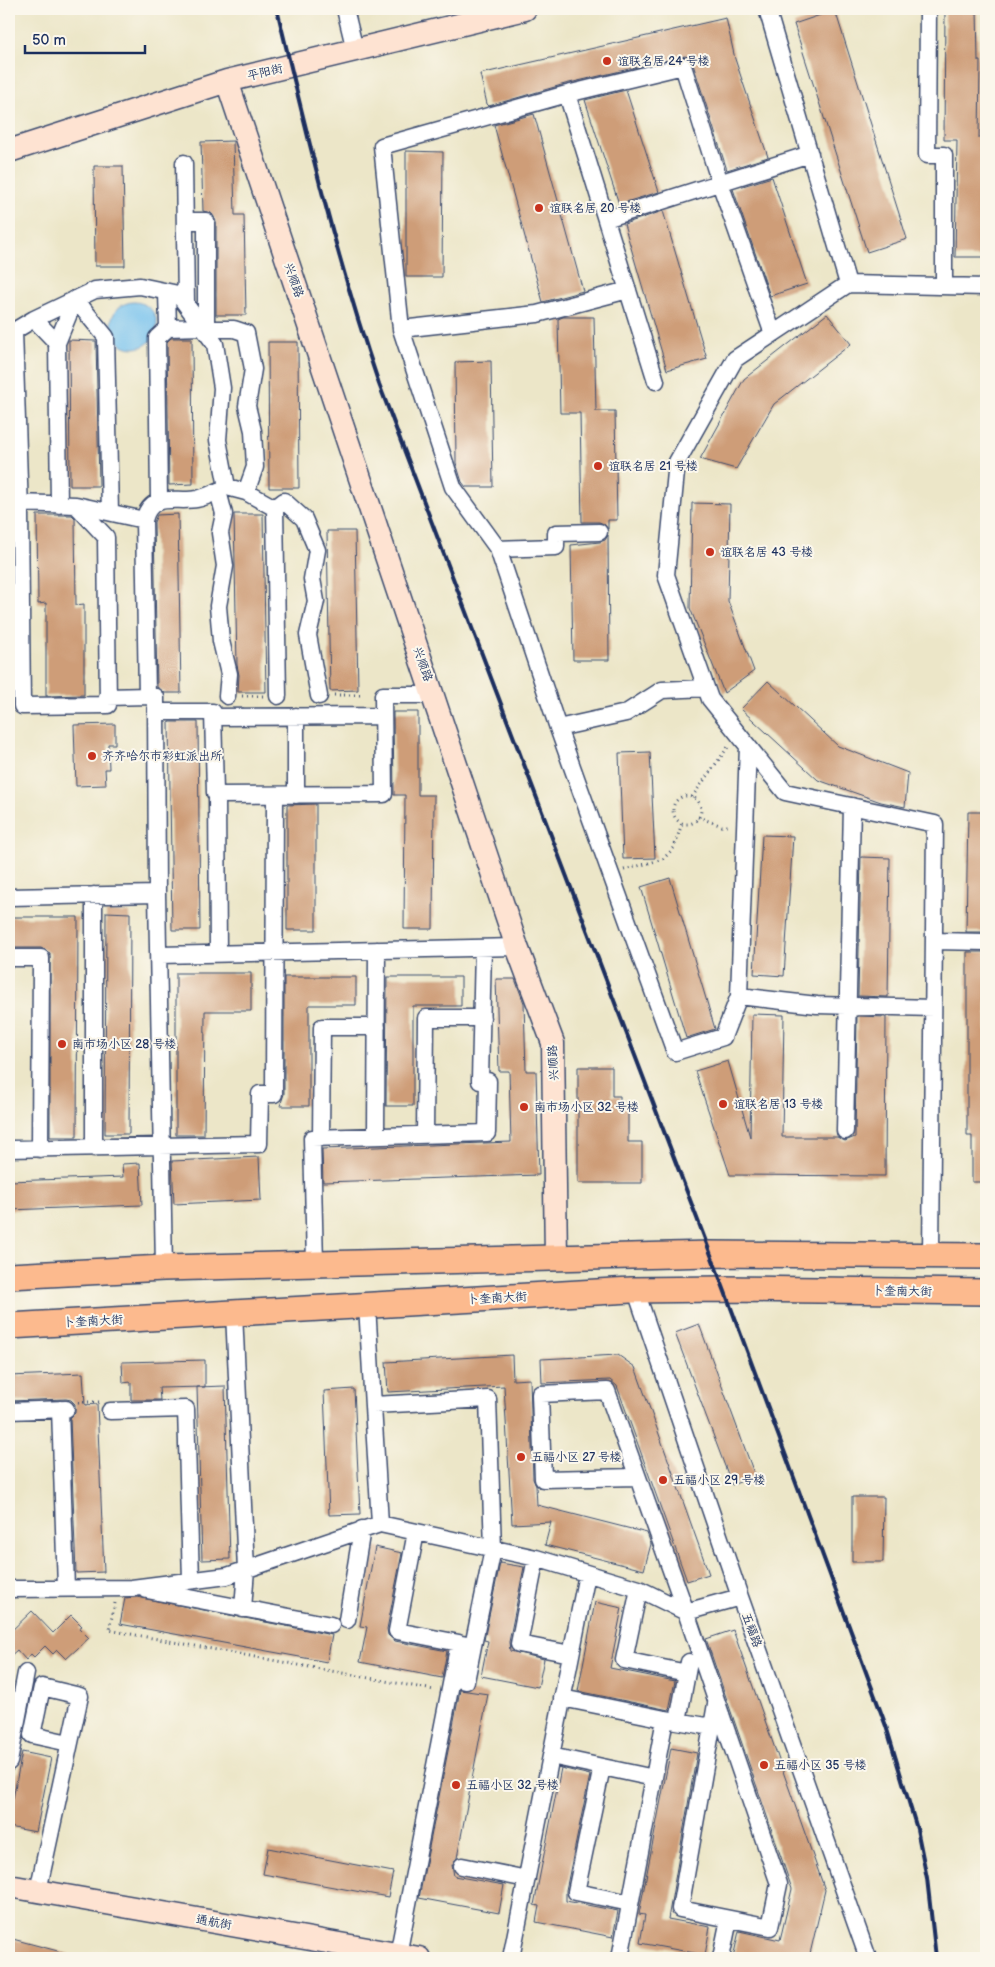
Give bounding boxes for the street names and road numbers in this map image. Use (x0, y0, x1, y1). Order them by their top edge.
street label: 平阳街 (246, 61, 284, 84)
street label: 兴顺路 (281, 261, 306, 300)
street label: 兴顺路 (410, 645, 435, 684)
street label: 兴顺路 (545, 1045, 562, 1081)
street label: 卜奎南大街 (872, 1283, 932, 1300)
street label: 卜奎南大街 (467, 1289, 527, 1308)
street label: 卜奎南大街 (63, 1312, 123, 1331)
street label: 五福路 (738, 1611, 765, 1650)
street label: 通航街 (195, 1912, 233, 1933)

